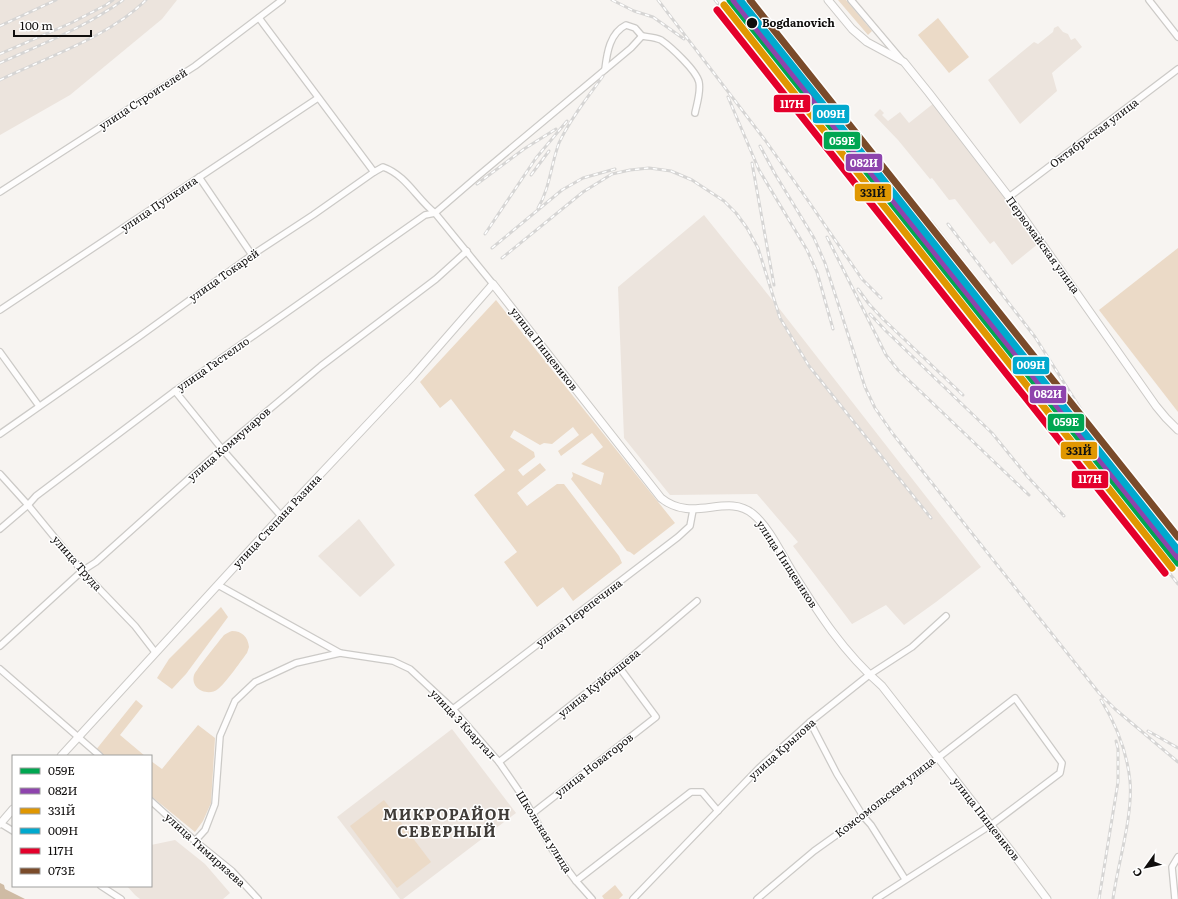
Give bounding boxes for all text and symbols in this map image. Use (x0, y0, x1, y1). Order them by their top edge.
scale bar (14, 12, 91, 38)
place label: Bogdanovich (762, 14, 835, 30)
text: 100 m (20, 16, 53, 34)
marker: Bogdanovich (745, 16, 759, 30)
street label: улица Строителей (95, 64, 190, 133)
line badge: 117Н (773, 94, 811, 113)
street label: Октябрьская улица (1046, 94, 1141, 171)
text: 117Н (780, 95, 804, 111)
line badge: 009Н (812, 104, 850, 124)
text: 009Н (816, 105, 846, 121)
line badge: 059Е (823, 131, 861, 150)
text: 059Е (829, 132, 855, 148)
line badge: 082И (845, 153, 883, 172)
text: 082И (850, 154, 878, 170)
street label: улица Пушкина (117, 171, 200, 235)
line badge: 331Й (854, 183, 892, 202)
text: 331Й (860, 184, 886, 200)
street label: Первомайская улица (1003, 192, 1085, 296)
street label: улица Токарей (185, 244, 262, 304)
street label: улица Пищевиков (507, 303, 582, 393)
street label: улица Гастелло (173, 332, 252, 394)
line badge: 009Н (1012, 356, 1050, 375)
text: 009Н (1016, 356, 1046, 372)
line badge: 082И (1029, 385, 1067, 404)
text: 082И (1034, 385, 1062, 401)
street label: улица Коммунаров (183, 403, 273, 484)
line badge: 059Е (1047, 413, 1085, 432)
text: 059Е (1053, 413, 1079, 429)
line badge: 331Й (1060, 441, 1098, 460)
text: 331Й (1066, 442, 1092, 458)
street label: улица Степана Разина (228, 470, 324, 571)
line badge: 117Н (1071, 470, 1109, 489)
text: 117Н (1078, 470, 1102, 486)
street label: улица Пищевиков (753, 516, 822, 610)
street label: улица Труда (49, 531, 106, 594)
street label: улица Перепечина (532, 574, 625, 650)
street label: улица Куйбышева (554, 644, 643, 720)
street label: улица 3 Квартал (427, 685, 500, 762)
street label: улица Крылова (744, 714, 818, 783)
street label: улица Новаторов (551, 728, 636, 800)
street label: Комсомольская улица (831, 752, 938, 840)
legend (12, 755, 152, 887)
text: 059Е (48, 761, 75, 779)
street label: улица Пищевиков (949, 773, 1024, 863)
text: 082И (48, 781, 78, 799)
street label: Школьная улица (513, 787, 577, 876)
text: 331Й (48, 801, 76, 819)
district label: МИКРОРАЙОН СЕВЕРНЫЙ (383, 802, 511, 842)
street label: улица Тимирязева (162, 809, 250, 890)
text: 009Н (48, 821, 78, 839)
text: 117Н (48, 841, 74, 859)
north arrow (1126, 847, 1166, 887)
text: 073Е (48, 861, 75, 879)
text: С (1128, 865, 1146, 881)

